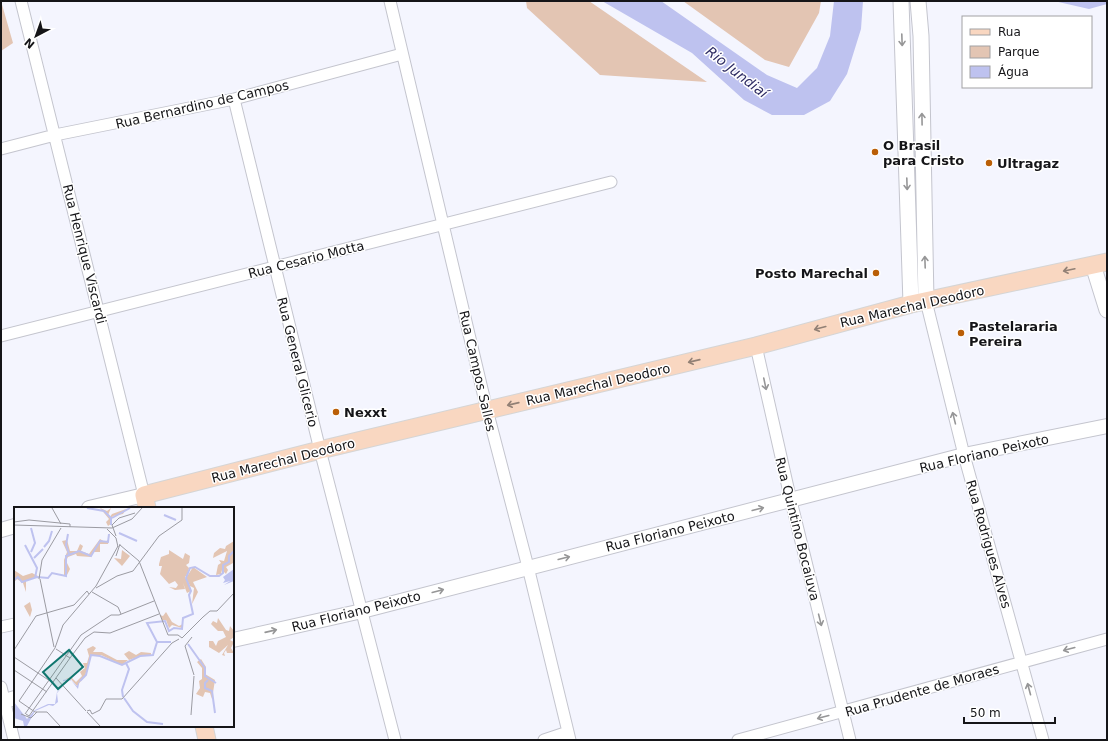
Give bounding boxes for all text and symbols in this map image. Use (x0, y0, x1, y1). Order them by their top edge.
north arrow (16, 16, 56, 56)
legend (962, 16, 1092, 88)
text: Rua (998, 25, 1021, 39)
one-way arrow (899, 33, 906, 46)
text: N (22, 35, 38, 51)
water label: Rio Jundiaí (703, 43, 773, 102)
text: Parque (998, 45, 1039, 59)
text: Água (998, 64, 1029, 79)
street label: Rua Bernardino de Campos (114, 77, 290, 132)
one-way arrow (918, 113, 926, 126)
place label: O Brasil para Cristo (883, 138, 964, 168)
marker: O Brasil para Cristo (870, 147, 880, 157)
place label: Ultragaz (997, 156, 1059, 171)
marker: Ultragaz (984, 158, 994, 168)
one-way arrow (904, 177, 911, 190)
street label: Rua Henrique Viscardi (60, 183, 109, 326)
street label: Rua Cesario Motta (247, 238, 366, 281)
one-way arrow (921, 256, 928, 269)
place label: Posto Marechal (755, 266, 868, 281)
one-way arrow (1063, 267, 1076, 275)
marker: Posto Marechal (871, 268, 881, 278)
street label: Rua Marechal Deodoro (839, 283, 986, 330)
street label: Rua General Glicerio (274, 296, 321, 429)
street label: Rua Campos Salles (456, 309, 499, 433)
place label: Pastelararia Pereira (969, 319, 1058, 349)
one-way arrow (813, 325, 826, 333)
marker: Pastelararia Pereira (956, 328, 966, 338)
one-way arrow (688, 358, 701, 365)
street label: Rua Marechal Deodoro (525, 361, 672, 408)
one-way arrow (761, 377, 769, 390)
one-way arrow (507, 401, 520, 408)
place label: Nexxt (344, 405, 387, 420)
marker: Nexxt (331, 407, 341, 417)
one-way arrow (950, 411, 958, 424)
street label: Rua Floriano Peixoto (918, 431, 1050, 476)
street label: Rua Marechal Deodoro (210, 435, 356, 486)
street label: Rua Quintino Bocaiuva (772, 456, 823, 603)
street label: Rua Rodrigues Alves (963, 478, 1014, 610)
one-way arrow (751, 505, 764, 512)
inset map (14, 507, 234, 727)
street label: Rua Floriano Peixoto (604, 508, 736, 555)
one-way arrow (557, 554, 570, 561)
one-way arrow (431, 586, 444, 594)
street label: Rua Floriano Peixoto (290, 588, 422, 635)
one-way arrow (817, 613, 825, 626)
one-way arrow (264, 627, 277, 635)
one-way arrow (1063, 646, 1076, 653)
street label: Rua Prudente de Moraes (843, 661, 1001, 720)
one-way arrow (1025, 683, 1032, 696)
scale bar (964, 699, 1055, 725)
text: 50 m (970, 706, 1001, 720)
one-way arrow (816, 714, 829, 721)

